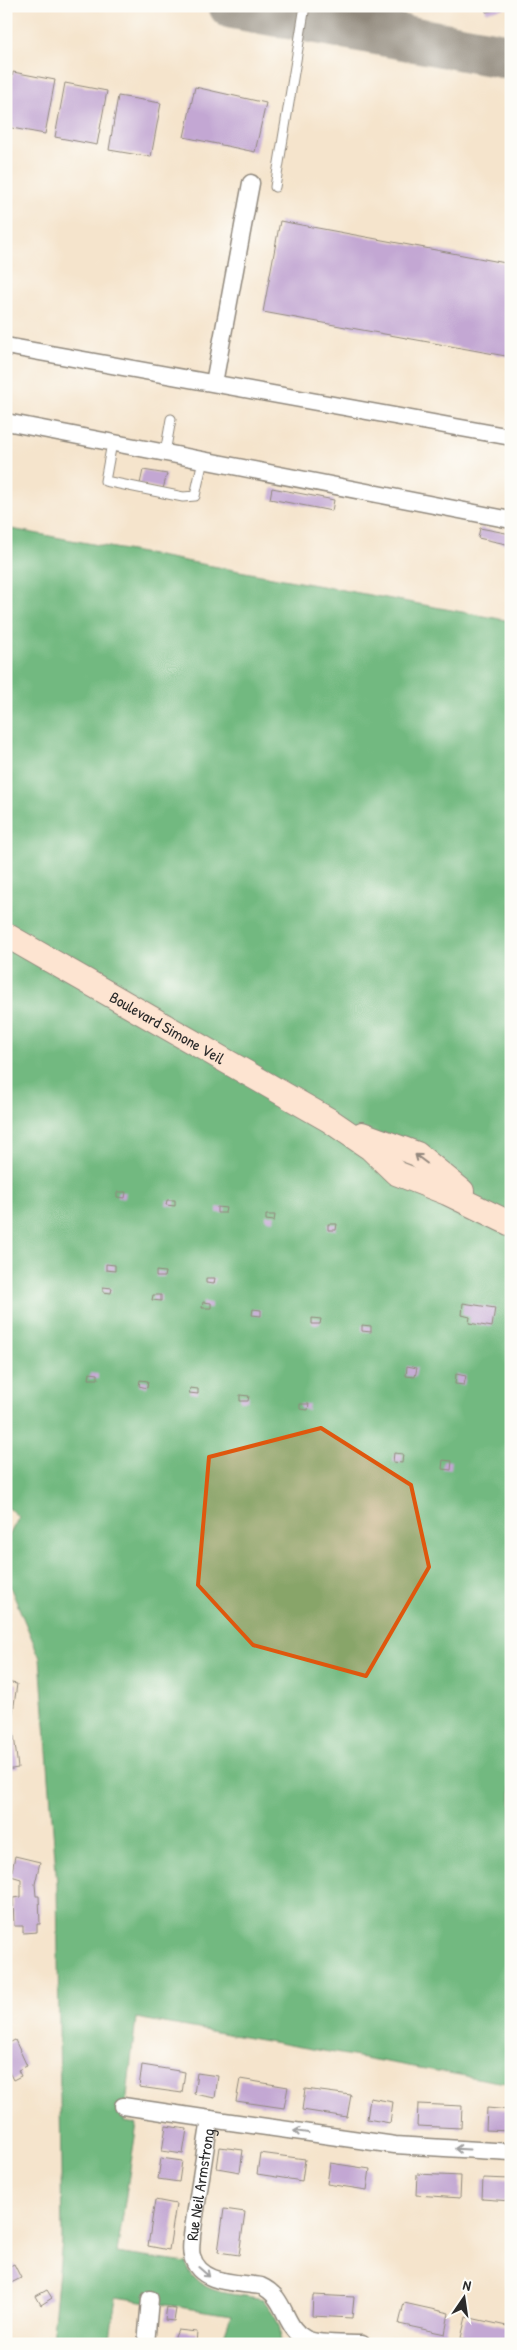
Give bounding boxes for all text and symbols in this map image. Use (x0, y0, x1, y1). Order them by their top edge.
street label: Boulevard Simone Veil (106, 986, 230, 1069)
one-way arrow (414, 1154, 428, 1164)
street label: Rue Neil Armstrong (181, 2127, 219, 2241)
one-way arrow (293, 2127, 309, 2137)
one-way arrow (454, 2145, 470, 2154)
one-way arrow (197, 2266, 210, 2277)
north arrow (440, 2272, 490, 2322)
text: N (461, 2275, 473, 2295)

